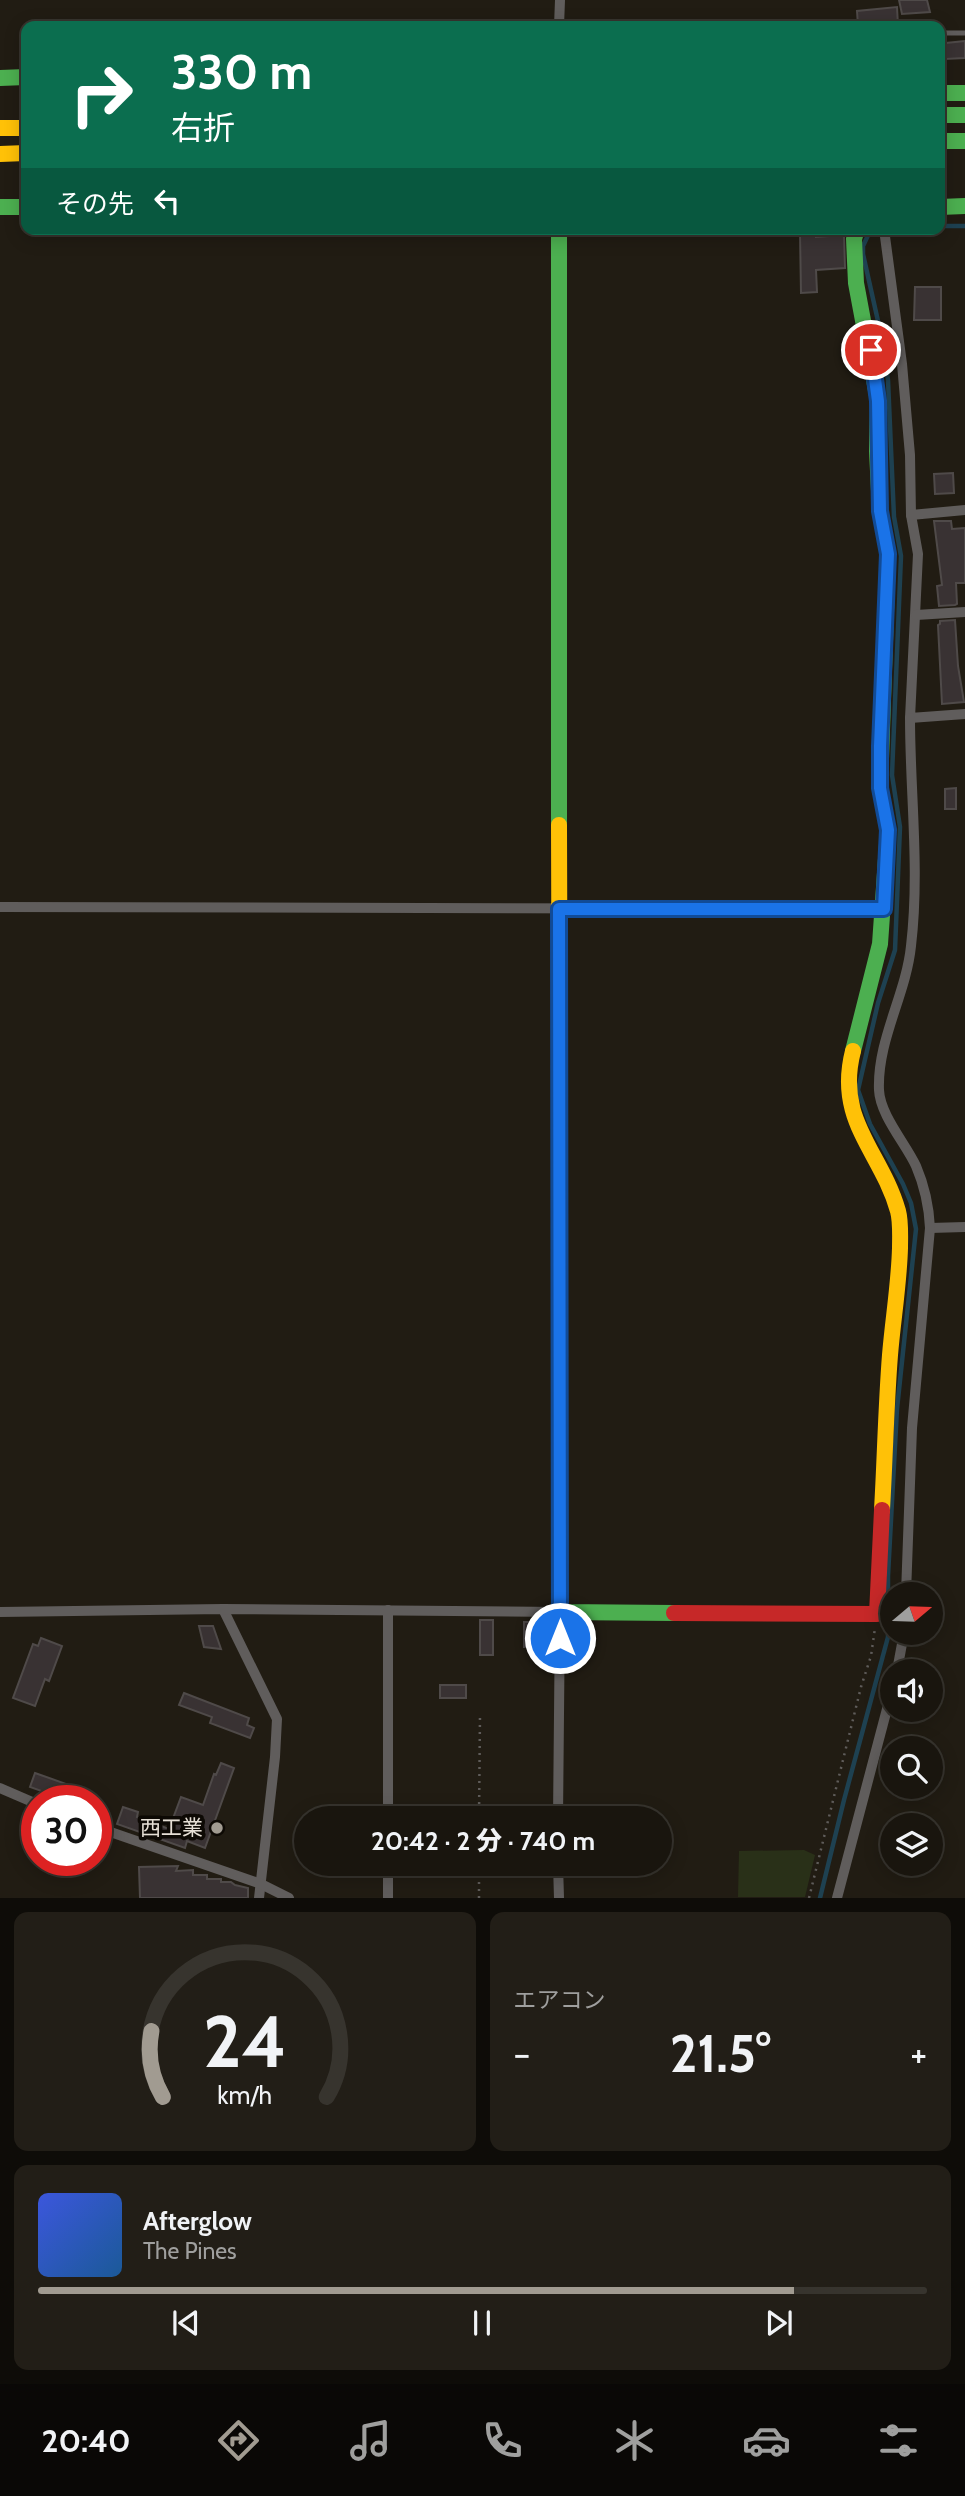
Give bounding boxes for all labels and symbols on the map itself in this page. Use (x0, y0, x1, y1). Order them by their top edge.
pin (841, 320, 901, 380)
north arrow (880, 1582, 943, 1645)
position arrow (523, 1601, 597, 1675)
speed limit sign: 30 (21, 1785, 112, 1876)
place label: 西工業 (140, 1815, 203, 1840)
marker: 西工業 (209, 1820, 225, 1836)

